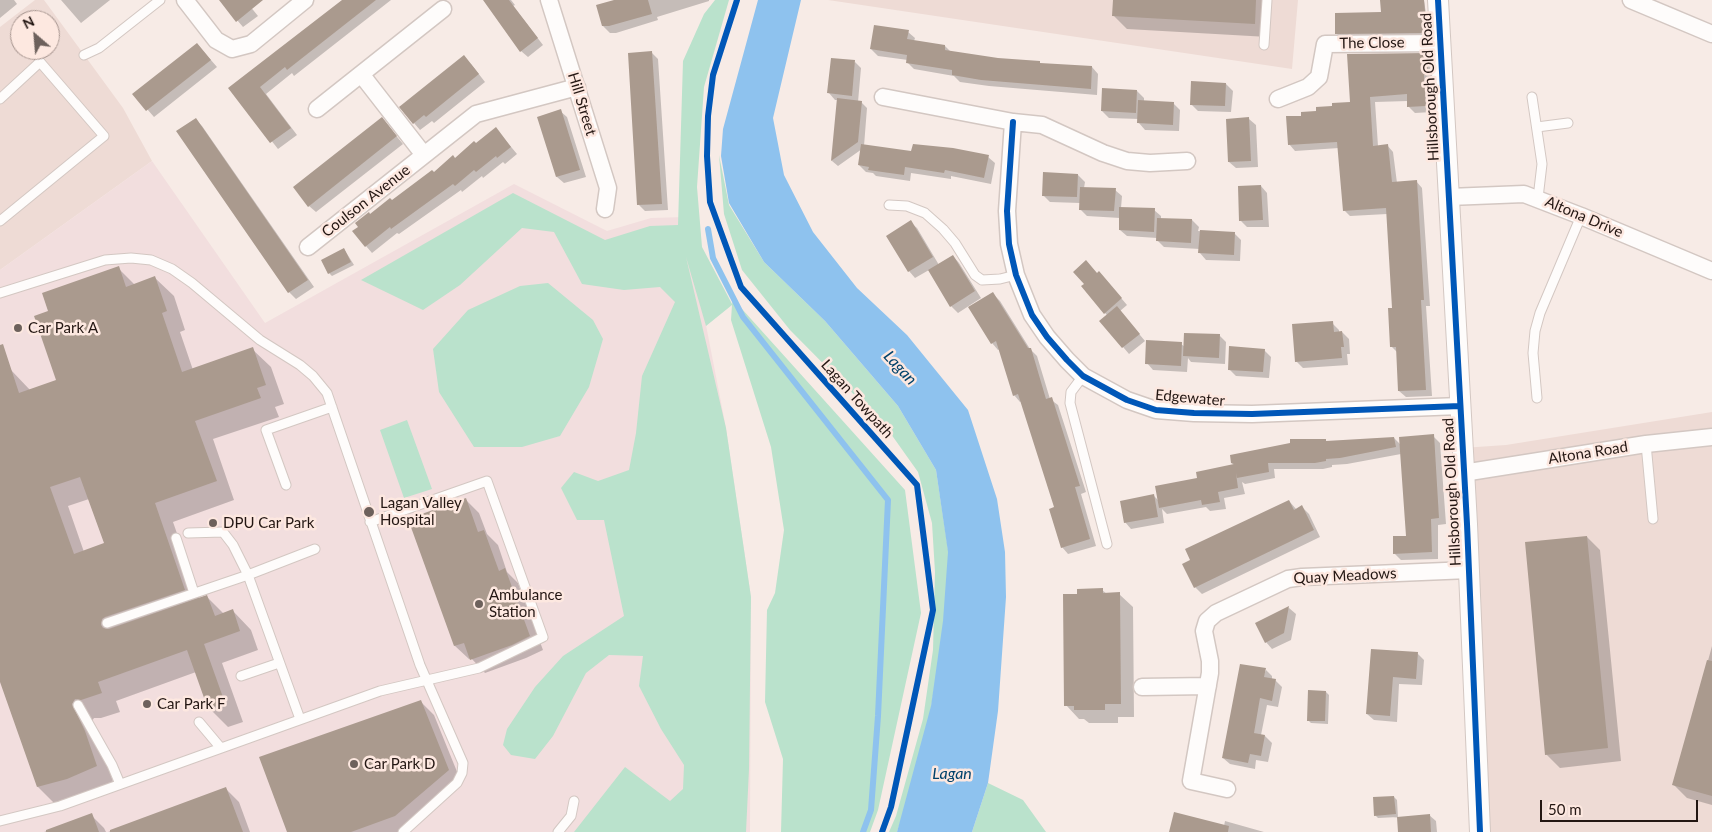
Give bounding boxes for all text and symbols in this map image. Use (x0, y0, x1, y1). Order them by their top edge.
north arrow (10, 10, 60, 60)
text: N (20, 12, 37, 32)
street label: Hillsborough Old Road (1417, 12, 1443, 162)
street label: The Close (1339, 33, 1405, 53)
street label: Hill Street (564, 70, 600, 138)
street label: Coulson Avenue (318, 161, 414, 241)
street label: Altona Drive (1542, 193, 1626, 241)
place label: Car Park A (28, 319, 98, 337)
marker: Car Park A (12, 322, 24, 334)
water label: Lagan (879, 347, 921, 389)
street label: Lagan Towpath (817, 356, 897, 442)
street label: Edgewater (1154, 386, 1226, 410)
street label: Hillsborough Old Road (1439, 417, 1465, 567)
street label: Altona Road (1547, 438, 1629, 468)
place label: Lagan Valley Hospital (380, 494, 462, 529)
marker: Lagan Valley Hospital (362, 505, 376, 519)
place label: DPU Car Park (223, 514, 314, 532)
marker: DPU Car Park (207, 517, 219, 529)
street label: Quay Meadows (1293, 564, 1397, 588)
place label: Ambulance Station (489, 586, 563, 621)
marker: Ambulance Station (473, 598, 485, 610)
place label: Car Park F (157, 695, 225, 713)
marker: Car Park F (141, 698, 153, 710)
place label: Car Park D (364, 755, 435, 773)
marker: Car Park D (348, 758, 360, 770)
water label: Lagan (932, 764, 972, 784)
scale bar (1542, 790, 1700, 822)
text: 50 m (1548, 800, 1582, 818)

